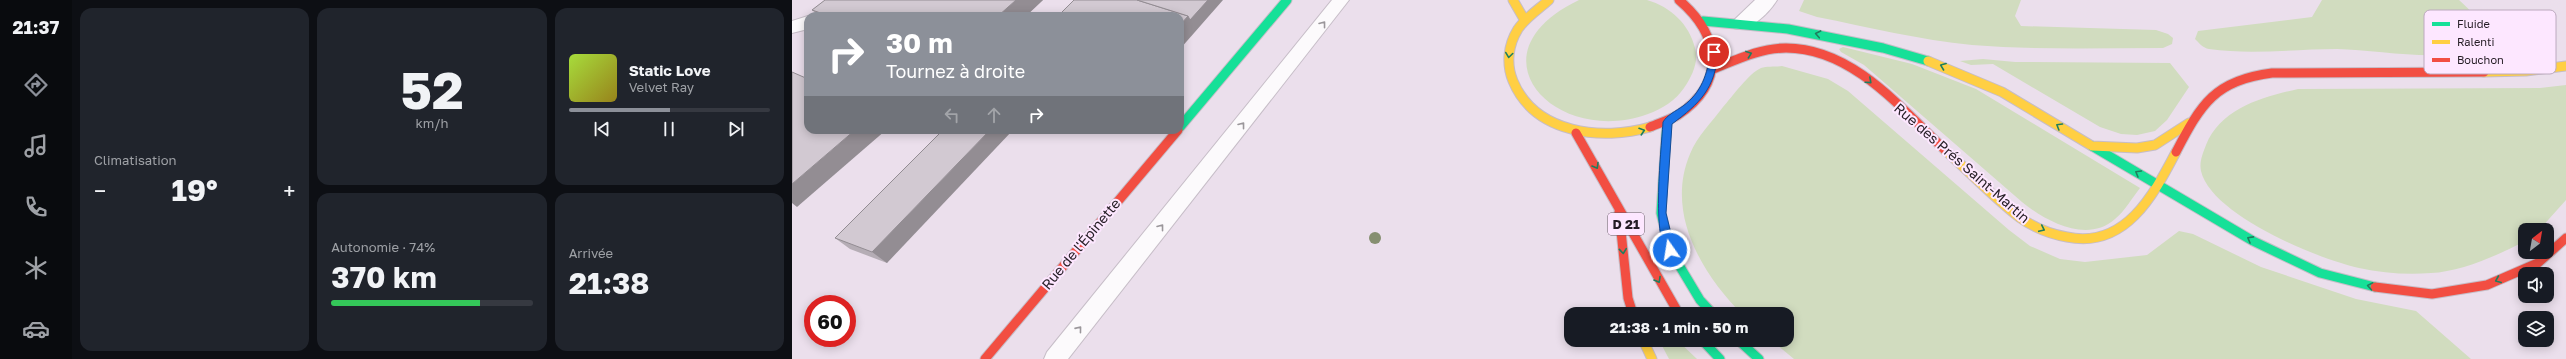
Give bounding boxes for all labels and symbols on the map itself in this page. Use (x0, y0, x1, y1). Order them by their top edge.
legend (2424, 10, 2556, 74)
text: Fluide (2457, 17, 2490, 30)
one-way arrow (1318, 21, 1325, 28)
one-way arrow (1814, 31, 1821, 39)
pin (1697, 35, 1731, 69)
text: Ralenti (2457, 35, 2494, 48)
one-way arrow (1745, 51, 1752, 59)
one-way arrow (1505, 52, 1514, 58)
text: Bouchon (2457, 53, 2504, 66)
one-way arrow (1940, 63, 1947, 71)
one-way arrow (1864, 76, 1872, 83)
street label: Rue des Prés Saint-Martin (1891, 99, 2034, 226)
one-way arrow (1237, 123, 1244, 130)
one-way arrow (2056, 123, 2063, 130)
one-way arrow (1639, 127, 1646, 136)
one-way arrow (1591, 162, 1599, 169)
one-way arrow (2135, 170, 2142, 177)
street label: Rue de l'Épinette (1038, 195, 1124, 293)
road number: D 21 (1608, 213, 1644, 235)
north arrow (2518, 223, 2554, 259)
one-way arrow (2037, 224, 2045, 232)
one-way arrow (1156, 225, 1163, 232)
position arrow (1649, 229, 1691, 271)
one-way arrow (2247, 236, 2254, 243)
one-way arrow (1619, 248, 1628, 254)
one-way arrow (2495, 275, 2503, 283)
one-way arrow (1653, 276, 1661, 283)
one-way arrow (2367, 282, 2373, 291)
speed limit sign: 60 (804, 295, 856, 347)
one-way arrow (1075, 326, 1082, 333)

